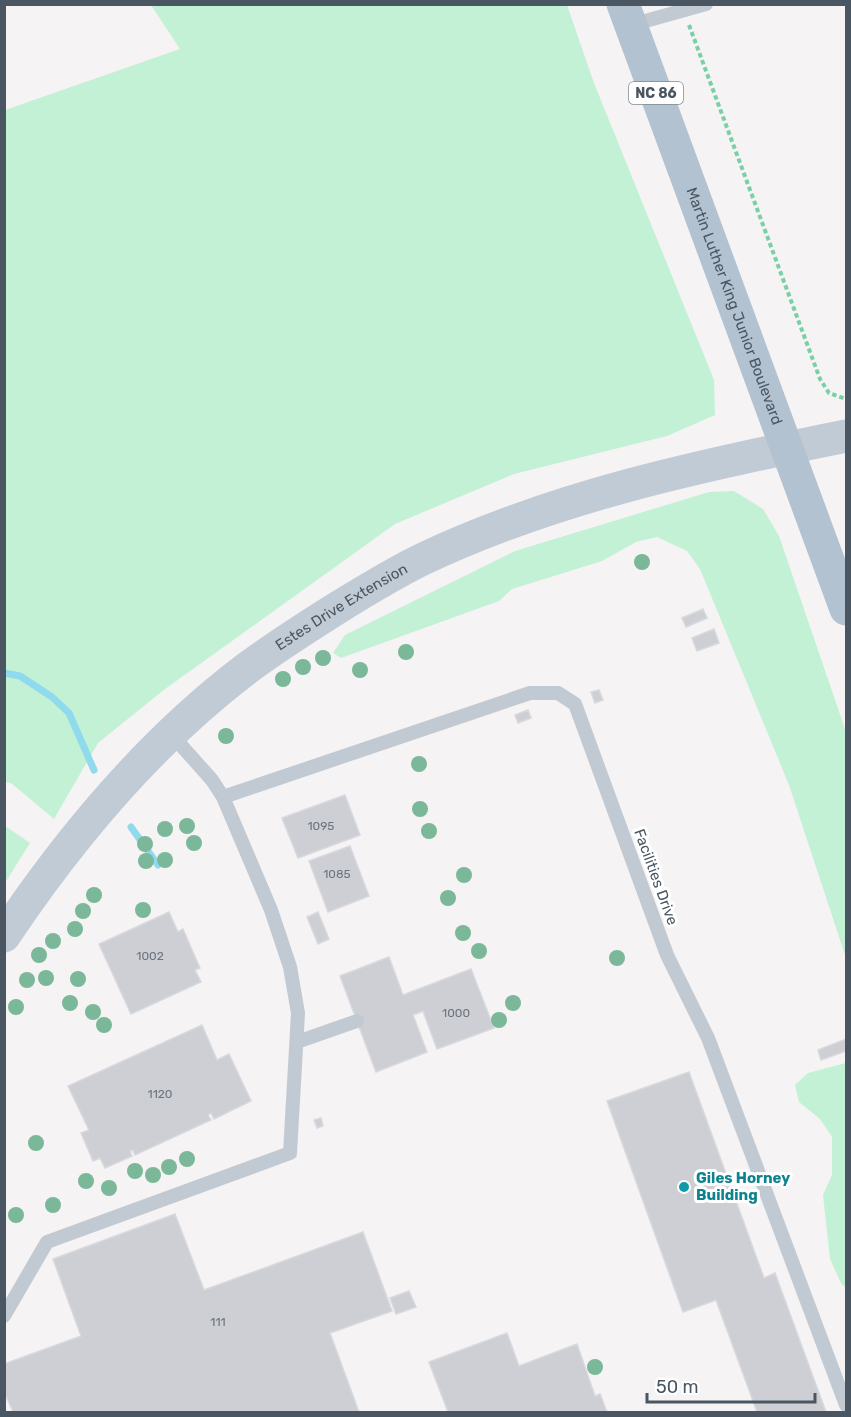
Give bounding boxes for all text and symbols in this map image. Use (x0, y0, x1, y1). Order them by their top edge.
road number: NC 86 (629, 82, 683, 104)
street label: Martin Luther King Junior Boulevard (682, 185, 786, 427)
street label: Estes Drive Extension (272, 559, 411, 654)
house number: 1095 (307, 819, 335, 833)
street label: Facilities Drive (630, 826, 682, 928)
house number: 1085 (323, 867, 351, 881)
house number: 1002 (136, 949, 164, 963)
house number: 1000 (442, 1006, 470, 1020)
house number: 1120 (148, 1087, 172, 1101)
place label: Giles Horney Building (696, 1169, 790, 1204)
marker: Giles Horney Building (677, 1180, 691, 1194)
house number: 111 (210, 1315, 226, 1329)
scale bar (647, 1366, 815, 1404)
text: 50 m (656, 1376, 699, 1398)

